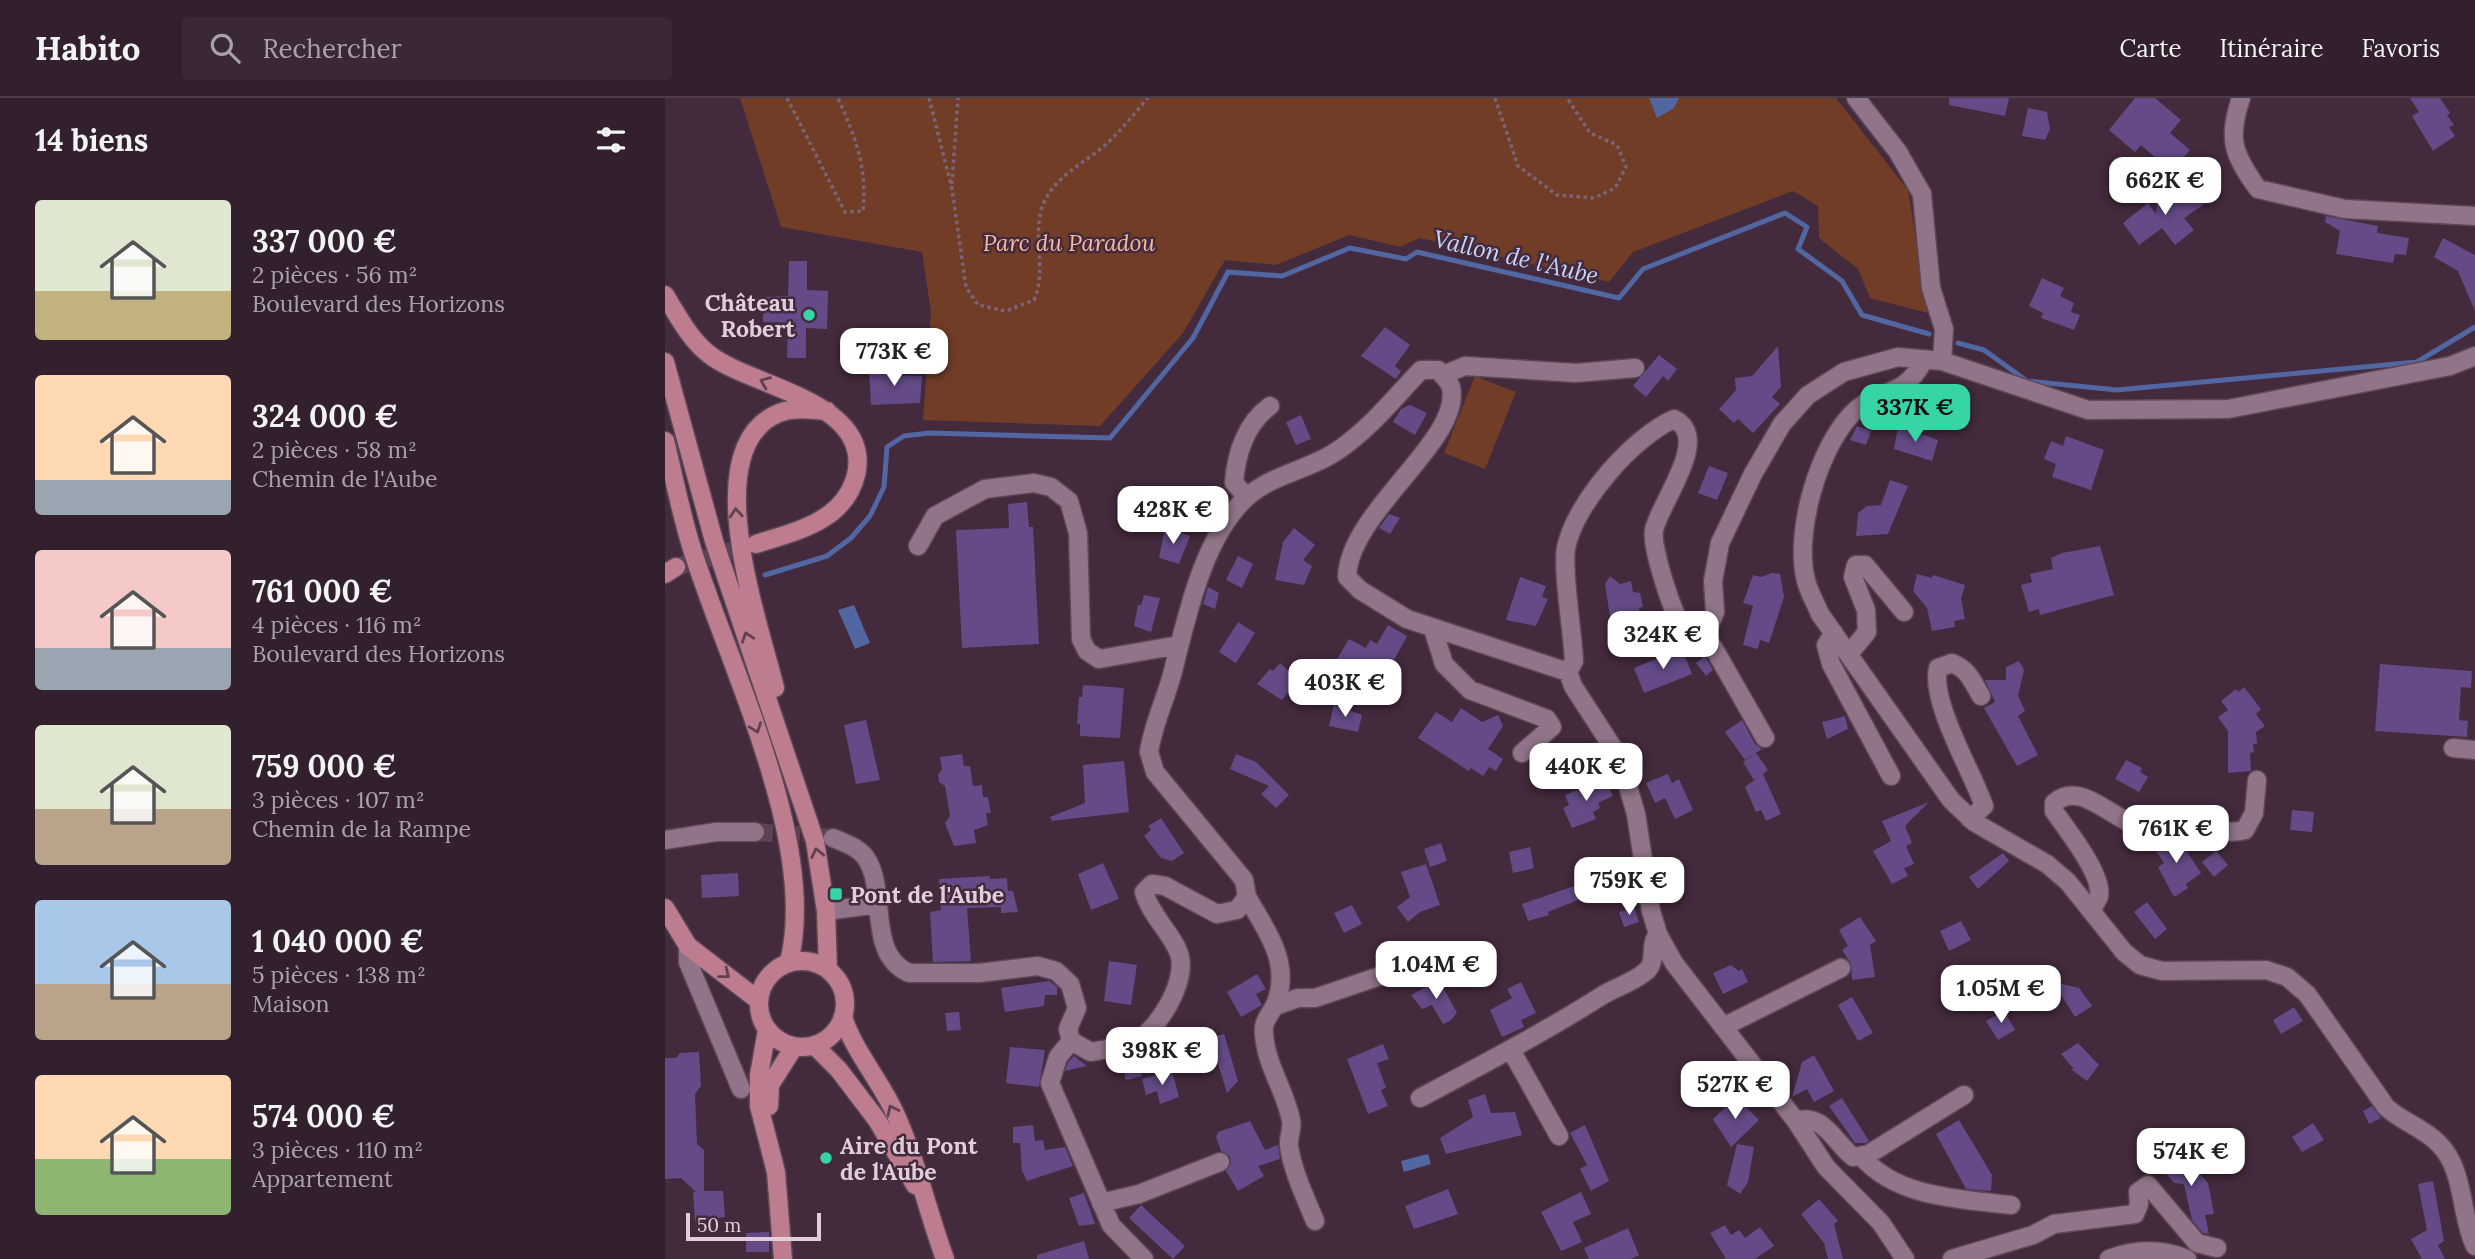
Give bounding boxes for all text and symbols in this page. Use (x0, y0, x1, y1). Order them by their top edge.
search box (182, 17, 672, 80)
text: Habito (35, 27, 140, 69)
icon: search (206, 29, 244, 67)
text: Rechercher (262, 32, 402, 65)
text: Carte (2120, 33, 2182, 64)
text: Itinéraire (2220, 33, 2323, 64)
text: Favoris (2361, 33, 2440, 64)
text: 14 biens (35, 121, 148, 159)
icon: filters (592, 121, 630, 159)
pin: 662K € (2108, 158, 2222, 217)
text: 662K € (2125, 165, 2205, 194)
text: 337 000 € (252, 222, 397, 260)
water label: Vallon de l'Aube (1430, 223, 1602, 291)
icon: home (91, 228, 175, 312)
park label: Parc du Paradou (983, 228, 1156, 257)
text: 2 pièces · 56 m² (252, 260, 417, 289)
place label: Château Robert (705, 288, 795, 343)
text: Boulevard des Horizons (252, 289, 505, 318)
marker: Château Robert (801, 307, 817, 323)
pin: 773K € (837, 328, 951, 388)
text: 773K € (856, 336, 932, 365)
one-way arrow (760, 377, 772, 391)
pin: 337K € (1858, 384, 1972, 444)
text: 337K € (1876, 392, 1954, 421)
text: 324 000 € (252, 397, 399, 435)
icon: home (91, 403, 175, 487)
text: 2 pièces · 58 m² (252, 435, 417, 464)
text: Chemin de l'Aube (252, 464, 438, 493)
pin: 428K € (1116, 486, 1230, 546)
text: 428K € (1133, 494, 1213, 523)
one-way arrow (729, 507, 744, 518)
text: 761 000 € (252, 572, 393, 610)
icon: home (91, 578, 175, 662)
text: 4 pièces · 116 m² (252, 610, 422, 639)
pin: 324K € (1606, 612, 1720, 671)
text: 324K € (1624, 619, 1702, 648)
one-way arrow (741, 631, 755, 644)
text: Boulevard des Horizons (252, 639, 505, 668)
pin: 403K € (1288, 660, 1402, 719)
text: 403K € (1304, 667, 1386, 696)
one-way arrow (747, 721, 761, 733)
pin: 440K € (1529, 744, 1643, 803)
text: 759 000 € (252, 747, 397, 785)
text: 440K € (1545, 751, 1627, 780)
icon: home (91, 753, 175, 837)
text: 3 pièces · 107 m² (252, 785, 425, 814)
pin: 761K € (2119, 806, 2233, 865)
text: 761K € (2139, 813, 2213, 842)
text: Chemin de la Rampe (252, 814, 471, 843)
one-way arrow (811, 847, 826, 859)
pin: 759K € (1572, 858, 1686, 917)
text: 759K € (1590, 865, 1668, 894)
place label: Pont de l'Aube (850, 880, 1004, 909)
marker: Pont de l'Aube (828, 886, 844, 902)
text: 1 040 000 € (252, 922, 424, 960)
icon: home (91, 928, 175, 1012)
pin: 1.04M € (1371, 942, 1501, 1001)
text: 1.04M € (1392, 949, 1480, 978)
text: 5 pièces · 138 m² (252, 960, 426, 989)
one-way arrow (718, 965, 730, 978)
pin: 1.05M € (1936, 965, 2066, 1025)
text: 1.05M € (1957, 973, 2045, 1002)
text: Maison (252, 989, 330, 1018)
pin: 398K € (1105, 1028, 1219, 1087)
text: 398K € (1122, 1035, 1202, 1064)
pin: 527K € (1678, 1062, 1792, 1121)
text: 527K € (1697, 1069, 1773, 1098)
text: 574 000 € (252, 1097, 395, 1135)
icon: home (91, 1103, 175, 1187)
one-way arrow (887, 1105, 901, 1117)
pin: 574K € (2134, 1128, 2248, 1188)
place label: Aire du Pont de l'Aube (840, 1131, 978, 1186)
text: 3 pièces · 110 m² (252, 1135, 423, 1164)
text: 574K € (2153, 1136, 2229, 1165)
marker: Aire du Pont de l'Aube (818, 1150, 834, 1166)
text: Appartement (252, 1164, 393, 1193)
scale bar (686, 1210, 821, 1242)
text: 50 m (697, 1213, 741, 1237)

